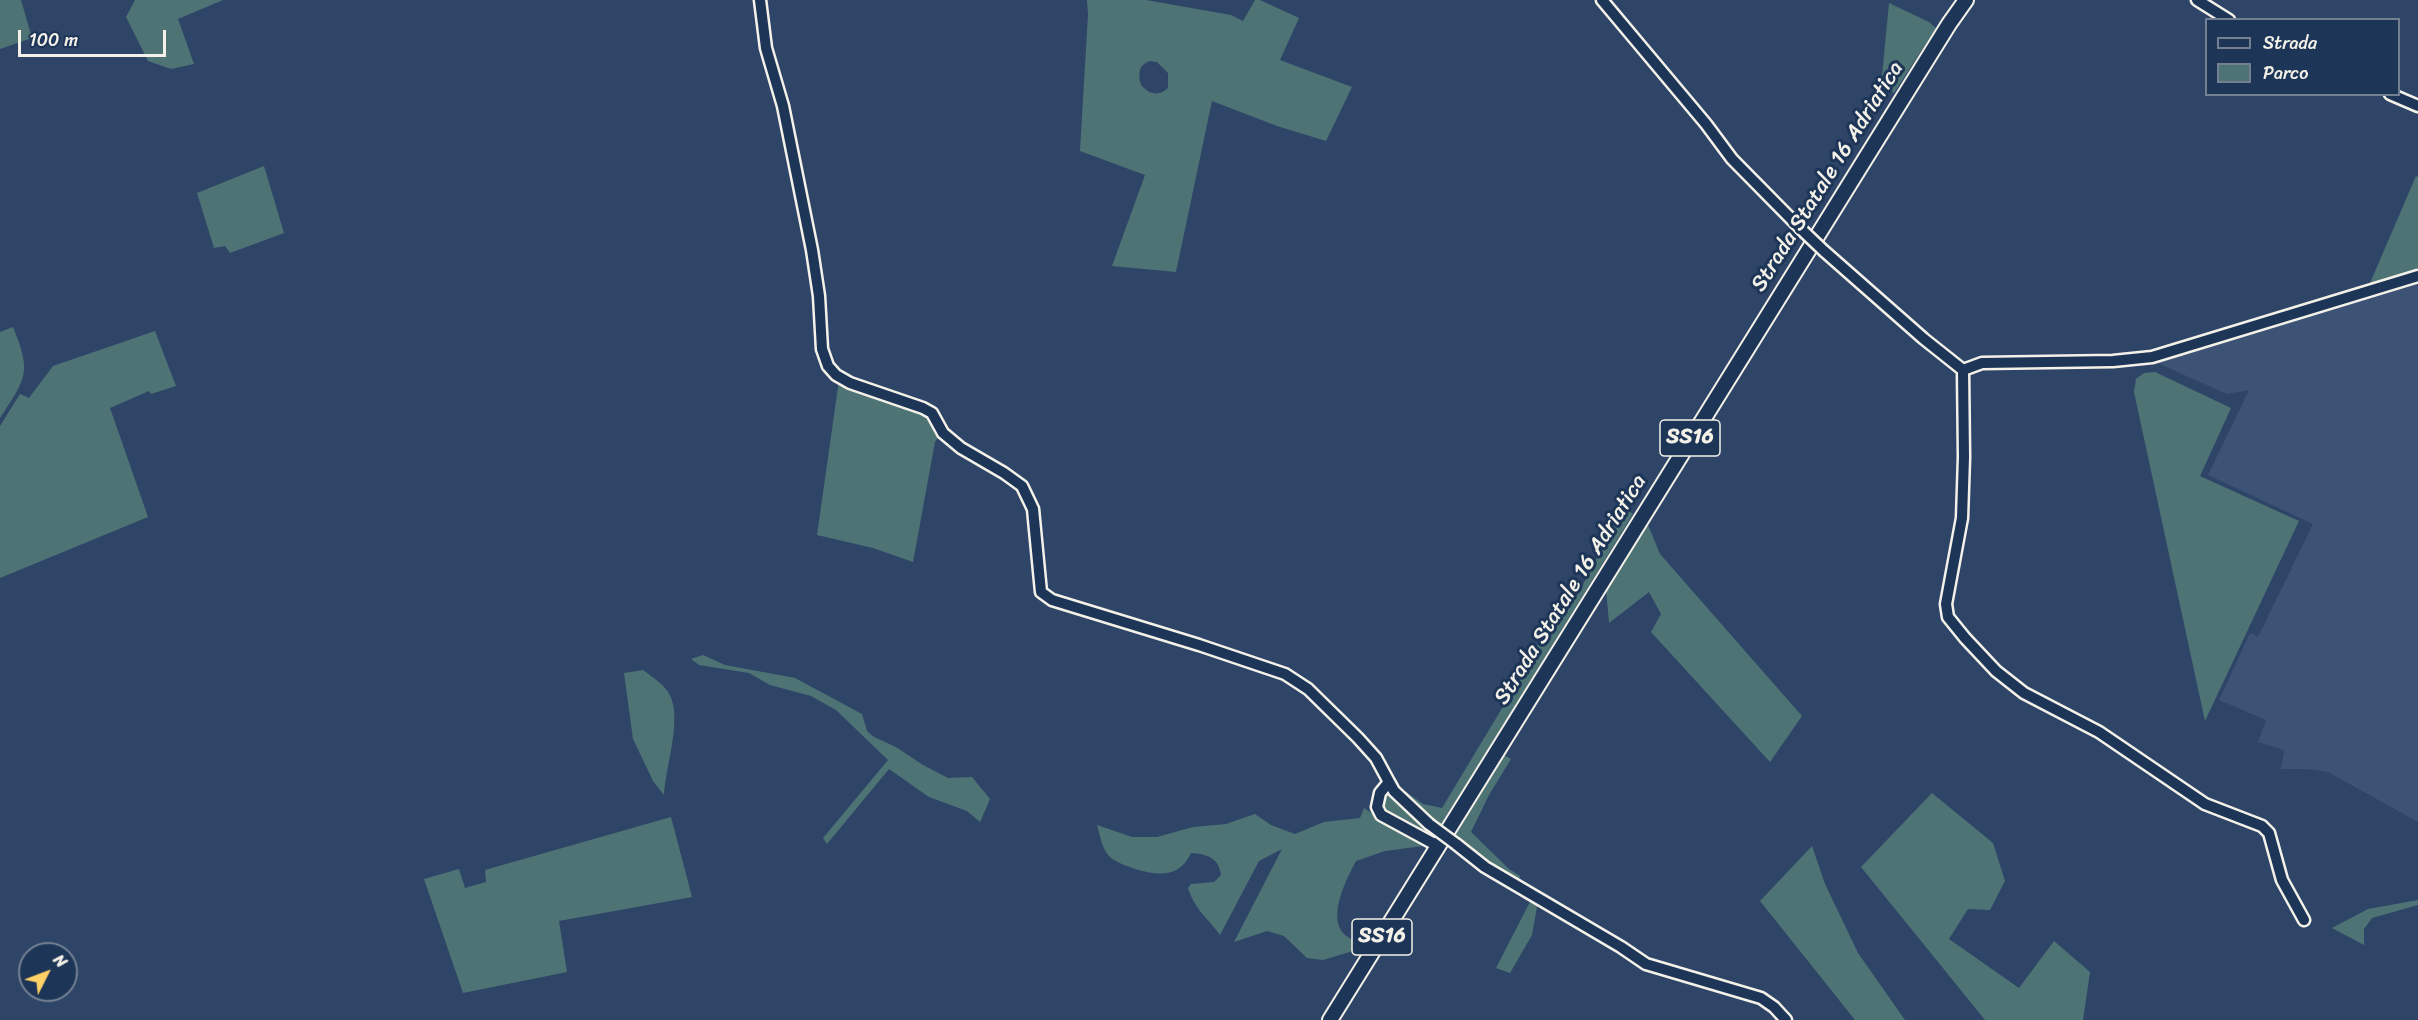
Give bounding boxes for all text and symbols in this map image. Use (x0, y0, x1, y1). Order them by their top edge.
scale bar (21, 18, 170, 56)
legend (2205, 18, 2400, 96)
text: 100 m (29, 24, 78, 56)
text: Strada (2263, 27, 2317, 59)
street label: Strada Statale 16 Adriatica (1746, 57, 1910, 297)
text: Parco (2263, 57, 2308, 89)
road number: SS16 (1660, 420, 1720, 456)
street label: Strada Statale 16 Adriatica (1489, 470, 1653, 710)
road number: SS16 (1352, 919, 1412, 955)
north arrow (18, 942, 78, 1002)
text: N (46, 947, 75, 975)

